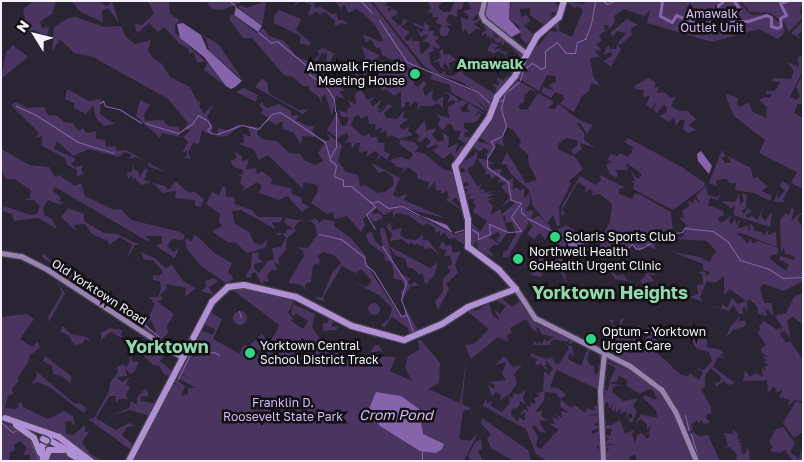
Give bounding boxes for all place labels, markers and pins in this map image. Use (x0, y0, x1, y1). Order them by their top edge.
place label: Amawalk Friends Meeting House (307, 60, 405, 88)
marker: Amawalk Friends Meeting House (409, 68, 421, 80)
place label: Solaris Sports Club (565, 230, 676, 244)
marker: Solaris Sports Club (549, 231, 561, 243)
place label: Northwell Health GoHealth Urgent Clinic (529, 245, 661, 273)
marker: Northwell Health GoHealth Urgent Clinic (511, 252, 525, 266)
place label: Optum - Yorktown Urgent Care (602, 325, 706, 353)
marker: Optum - Yorktown Urgent Care (584, 332, 598, 346)
place label: Yorktown Central School District Track (260, 339, 379, 367)
marker: Yorktown Central School District Track (244, 347, 256, 359)

